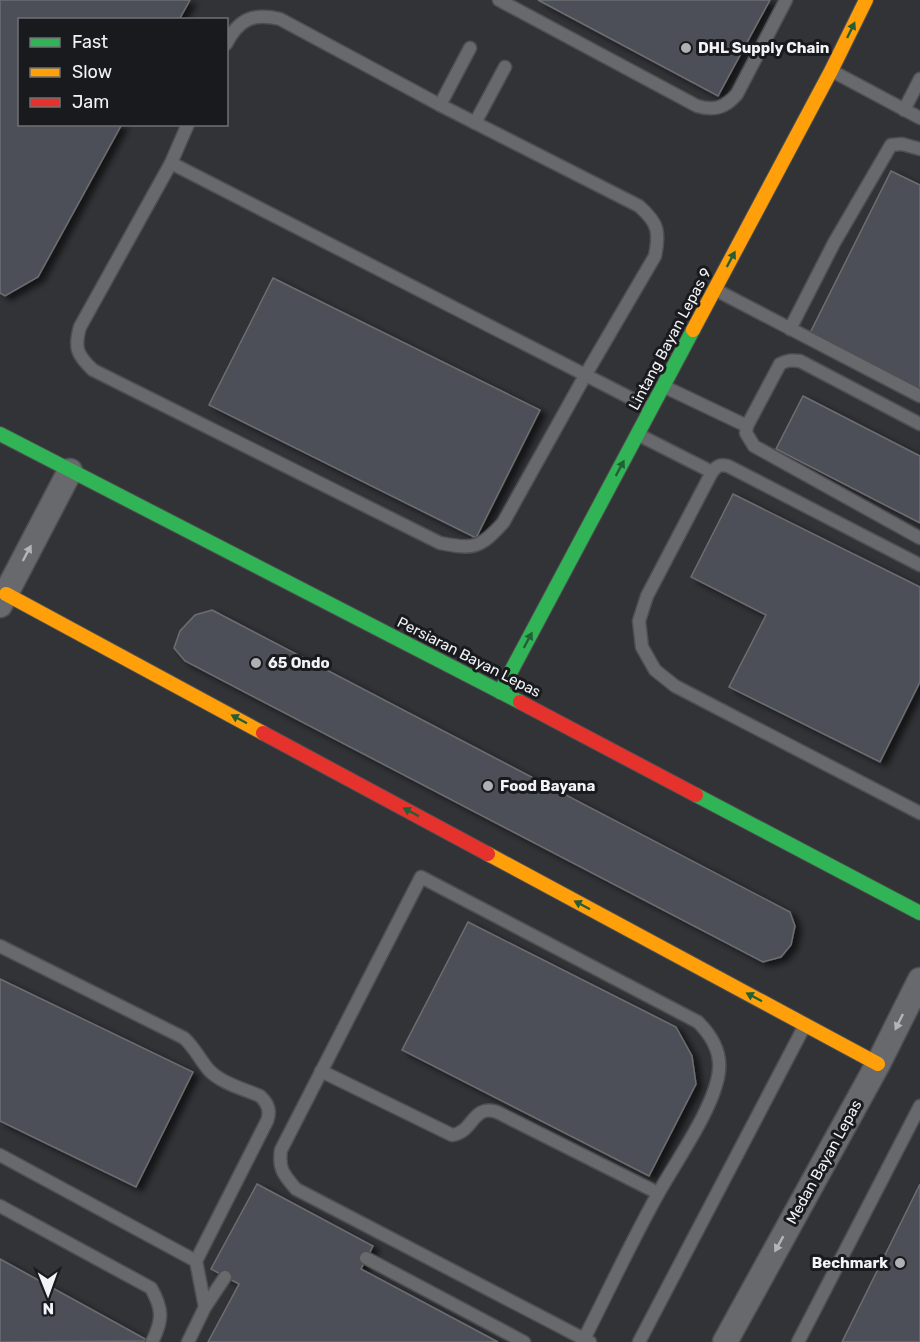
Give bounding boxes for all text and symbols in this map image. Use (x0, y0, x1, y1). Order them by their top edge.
legend (18, 18, 228, 126)
one-way arrow (846, 22, 856, 39)
text: Fast (72, 31, 108, 53)
place label: DHL Supply Chain (698, 39, 829, 57)
marker: DHL Supply Chain (679, 41, 693, 55)
text: Slow (72, 61, 112, 83)
text: Jam (72, 91, 109, 113)
one-way arrow (726, 250, 736, 267)
street label: Lintang Bayan Lepas 9 (625, 265, 715, 413)
one-way arrow (615, 459, 625, 476)
one-way arrow (22, 544, 32, 561)
street label: Persiaran Bayan Lepas (394, 613, 544, 701)
one-way arrow (523, 631, 533, 648)
place label: 65 Ondo (268, 654, 330, 672)
marker: 65 Ondo (249, 656, 263, 670)
one-way arrow (230, 714, 247, 724)
place label: Food Bayana (500, 777, 595, 795)
marker: Food Bayana (481, 779, 495, 793)
one-way arrow (402, 807, 419, 817)
one-way arrow (573, 900, 590, 910)
one-way arrow (745, 992, 762, 1002)
one-way arrow (894, 1013, 904, 1030)
street label: Medan Bayan Lepas (782, 1097, 866, 1227)
one-way arrow (774, 1235, 784, 1252)
place label: Bechmark (812, 1254, 888, 1272)
marker: Bechmark (893, 1256, 907, 1270)
north arrow (18, 1264, 78, 1324)
text: N (42, 1299, 54, 1318)

